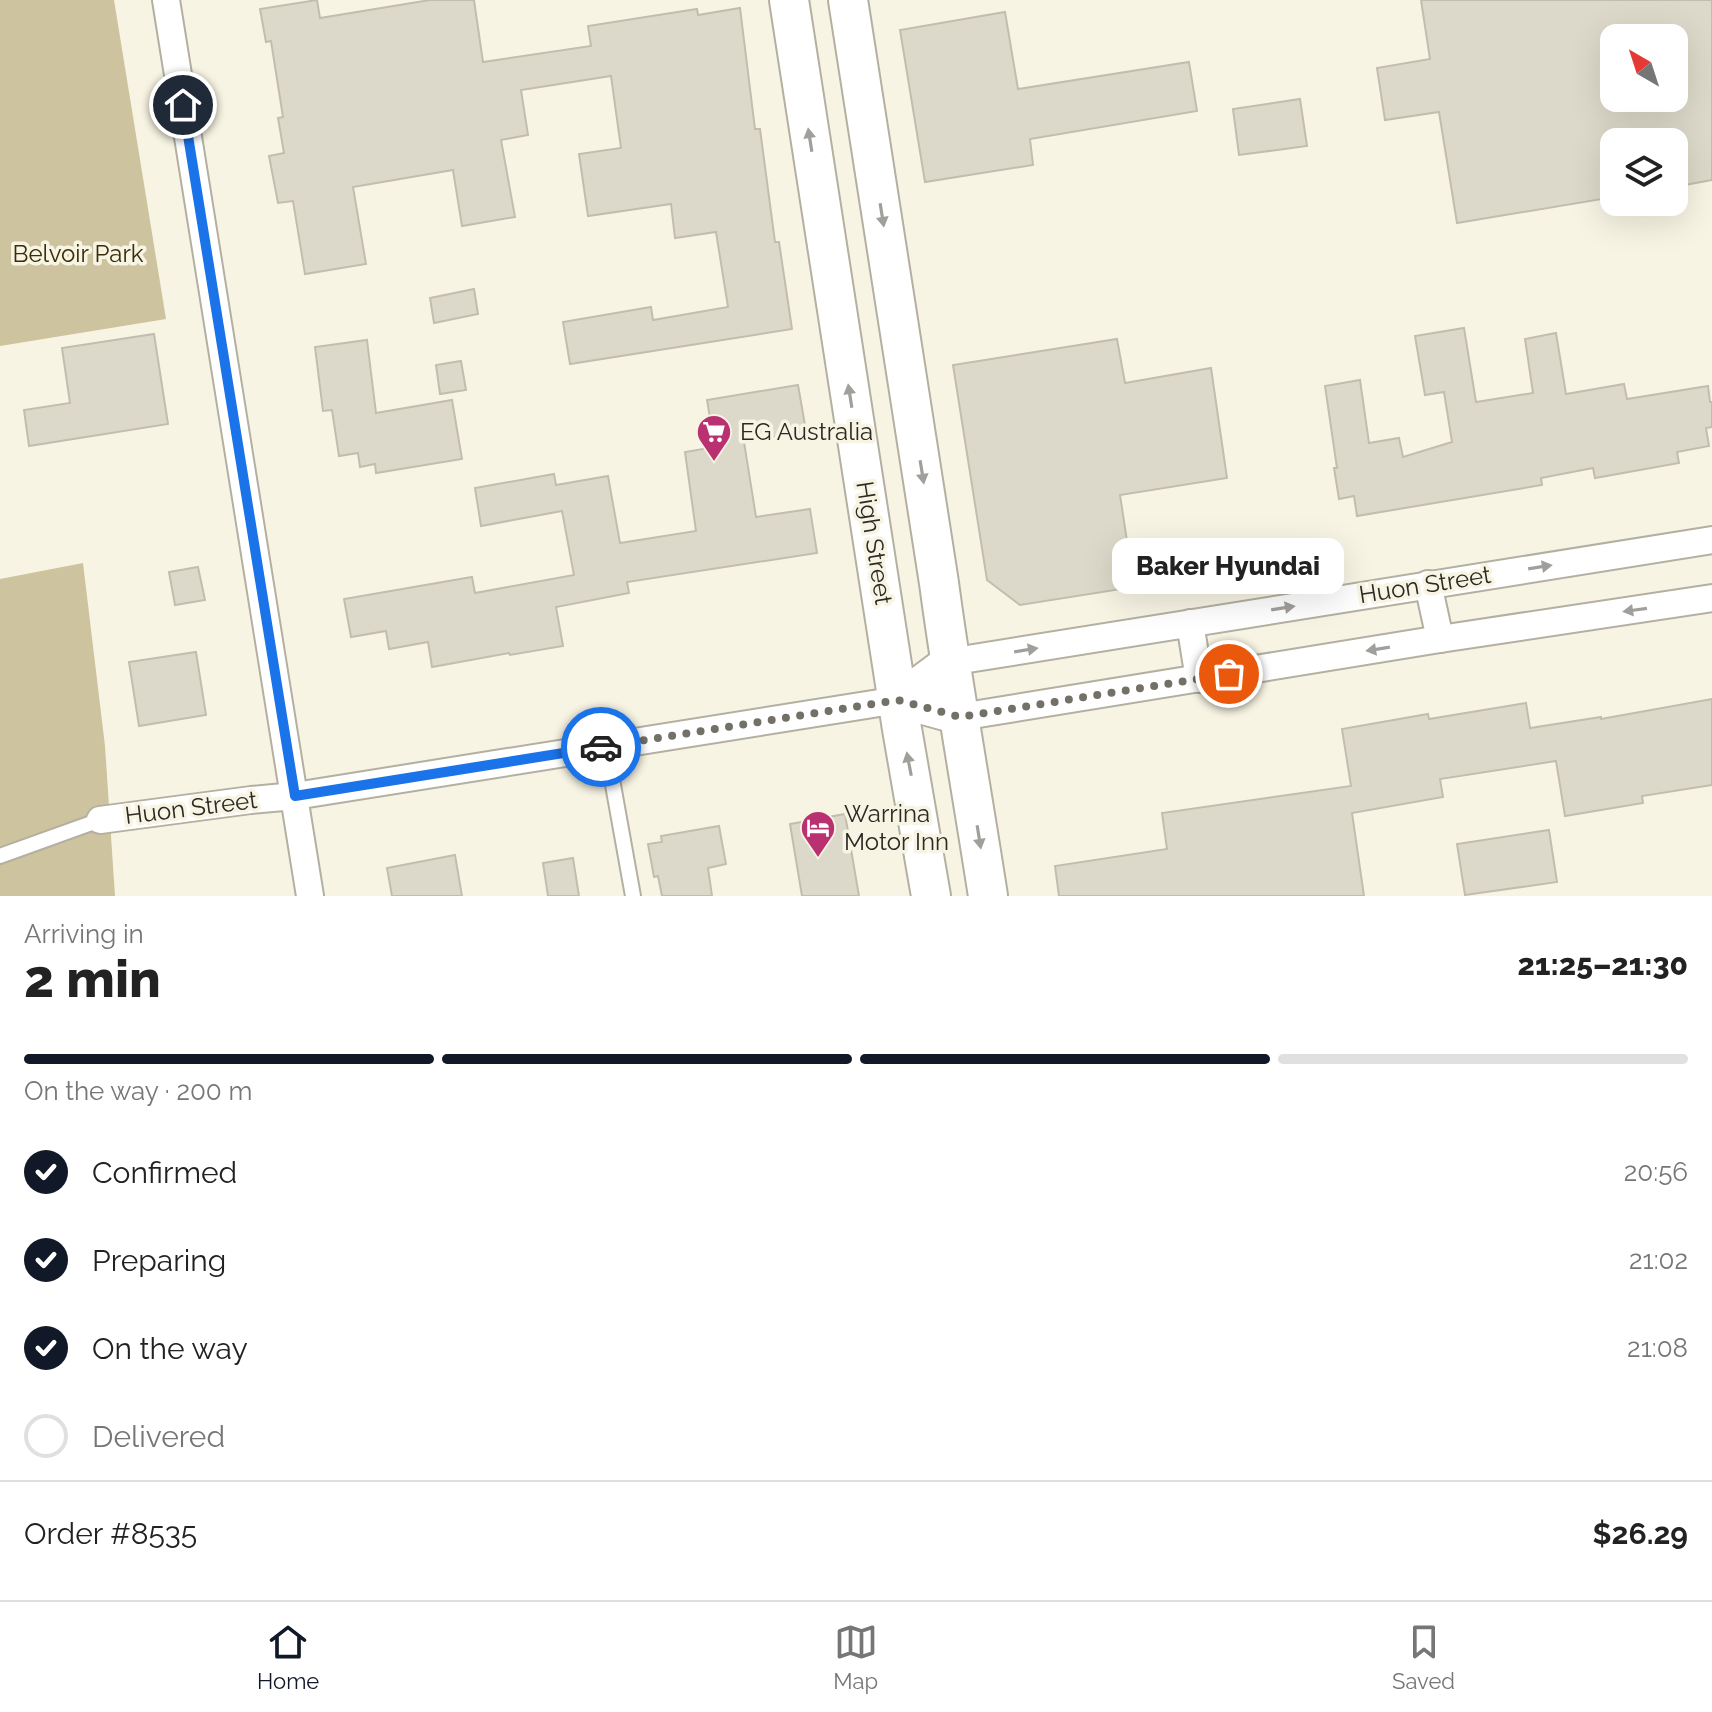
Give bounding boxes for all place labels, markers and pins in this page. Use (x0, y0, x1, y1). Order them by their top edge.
pin (149, 71, 217, 139)
supermarket icon: EG Australia (695, 413, 733, 463)
place label: EG Australia (740, 417, 873, 446)
callout: Baker Hyundai (1113, 538, 1345, 594)
pin (1195, 640, 1263, 708)
place label: Warrina Motor Inn (844, 799, 949, 856)
hotel icon: Warrina Motor Inn (799, 809, 837, 859)

